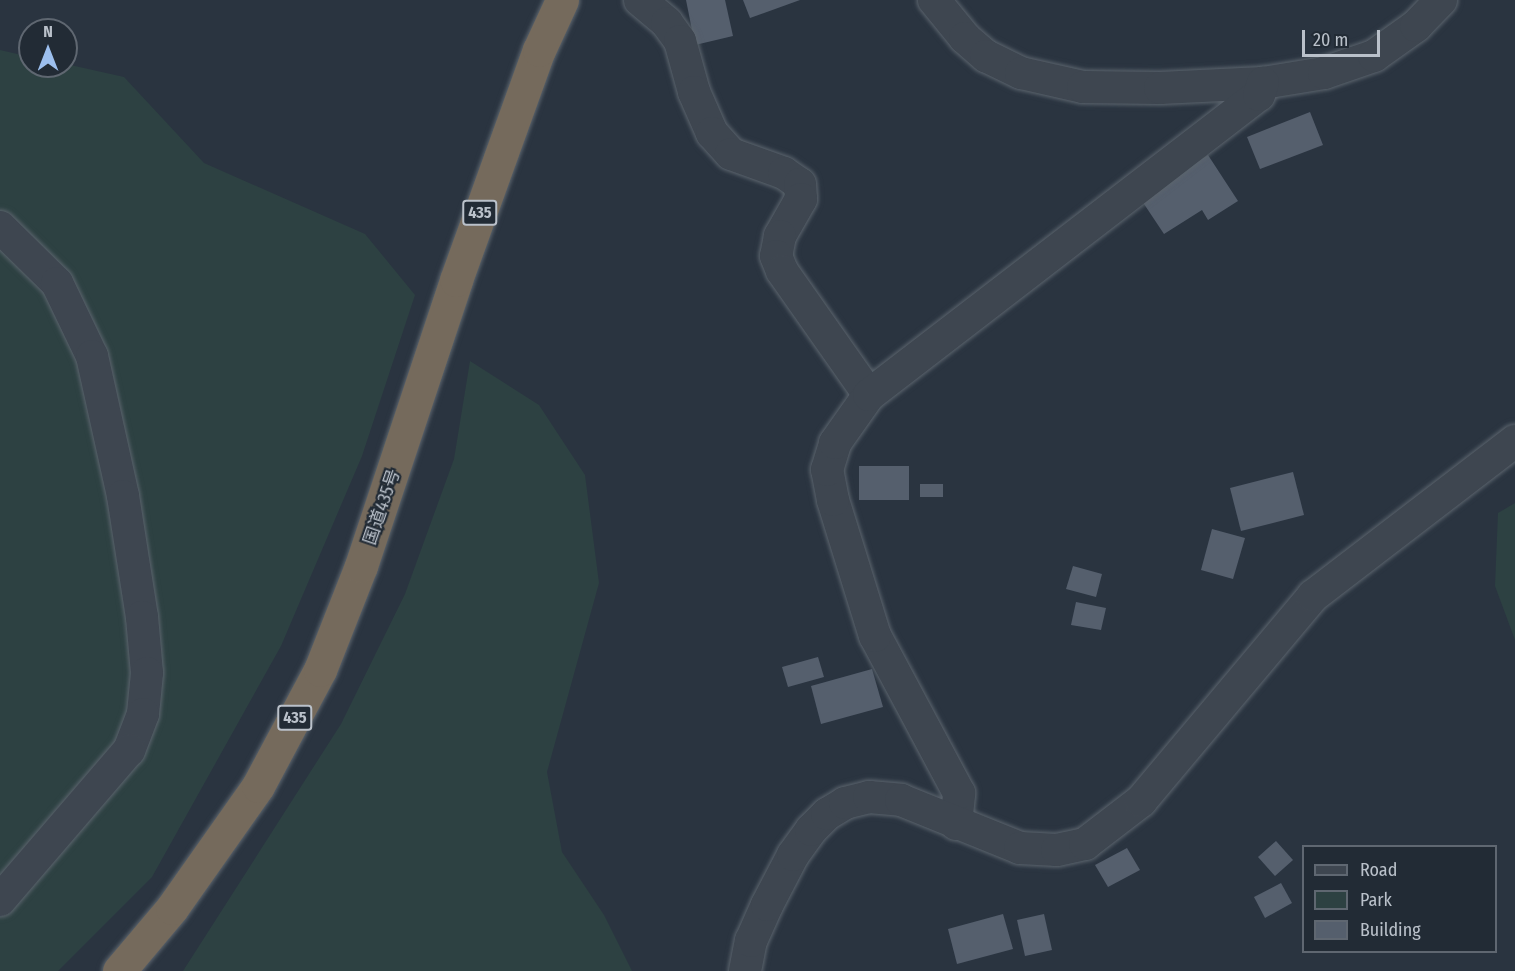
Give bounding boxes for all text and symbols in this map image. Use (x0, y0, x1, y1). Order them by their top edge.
north arrow (18, 18, 78, 78)
scale bar (1305, 18, 1383, 56)
text: N (43, 22, 53, 41)
text: 20 m (1313, 29, 1348, 51)
road number: 435 (462, 200, 498, 226)
street label: 国道435号 (359, 466, 405, 548)
road number: 435 (277, 705, 313, 731)
legend (1302, 845, 1497, 953)
text: Road (1360, 859, 1397, 881)
text: Park (1360, 889, 1392, 911)
text: Building (1360, 919, 1421, 941)

